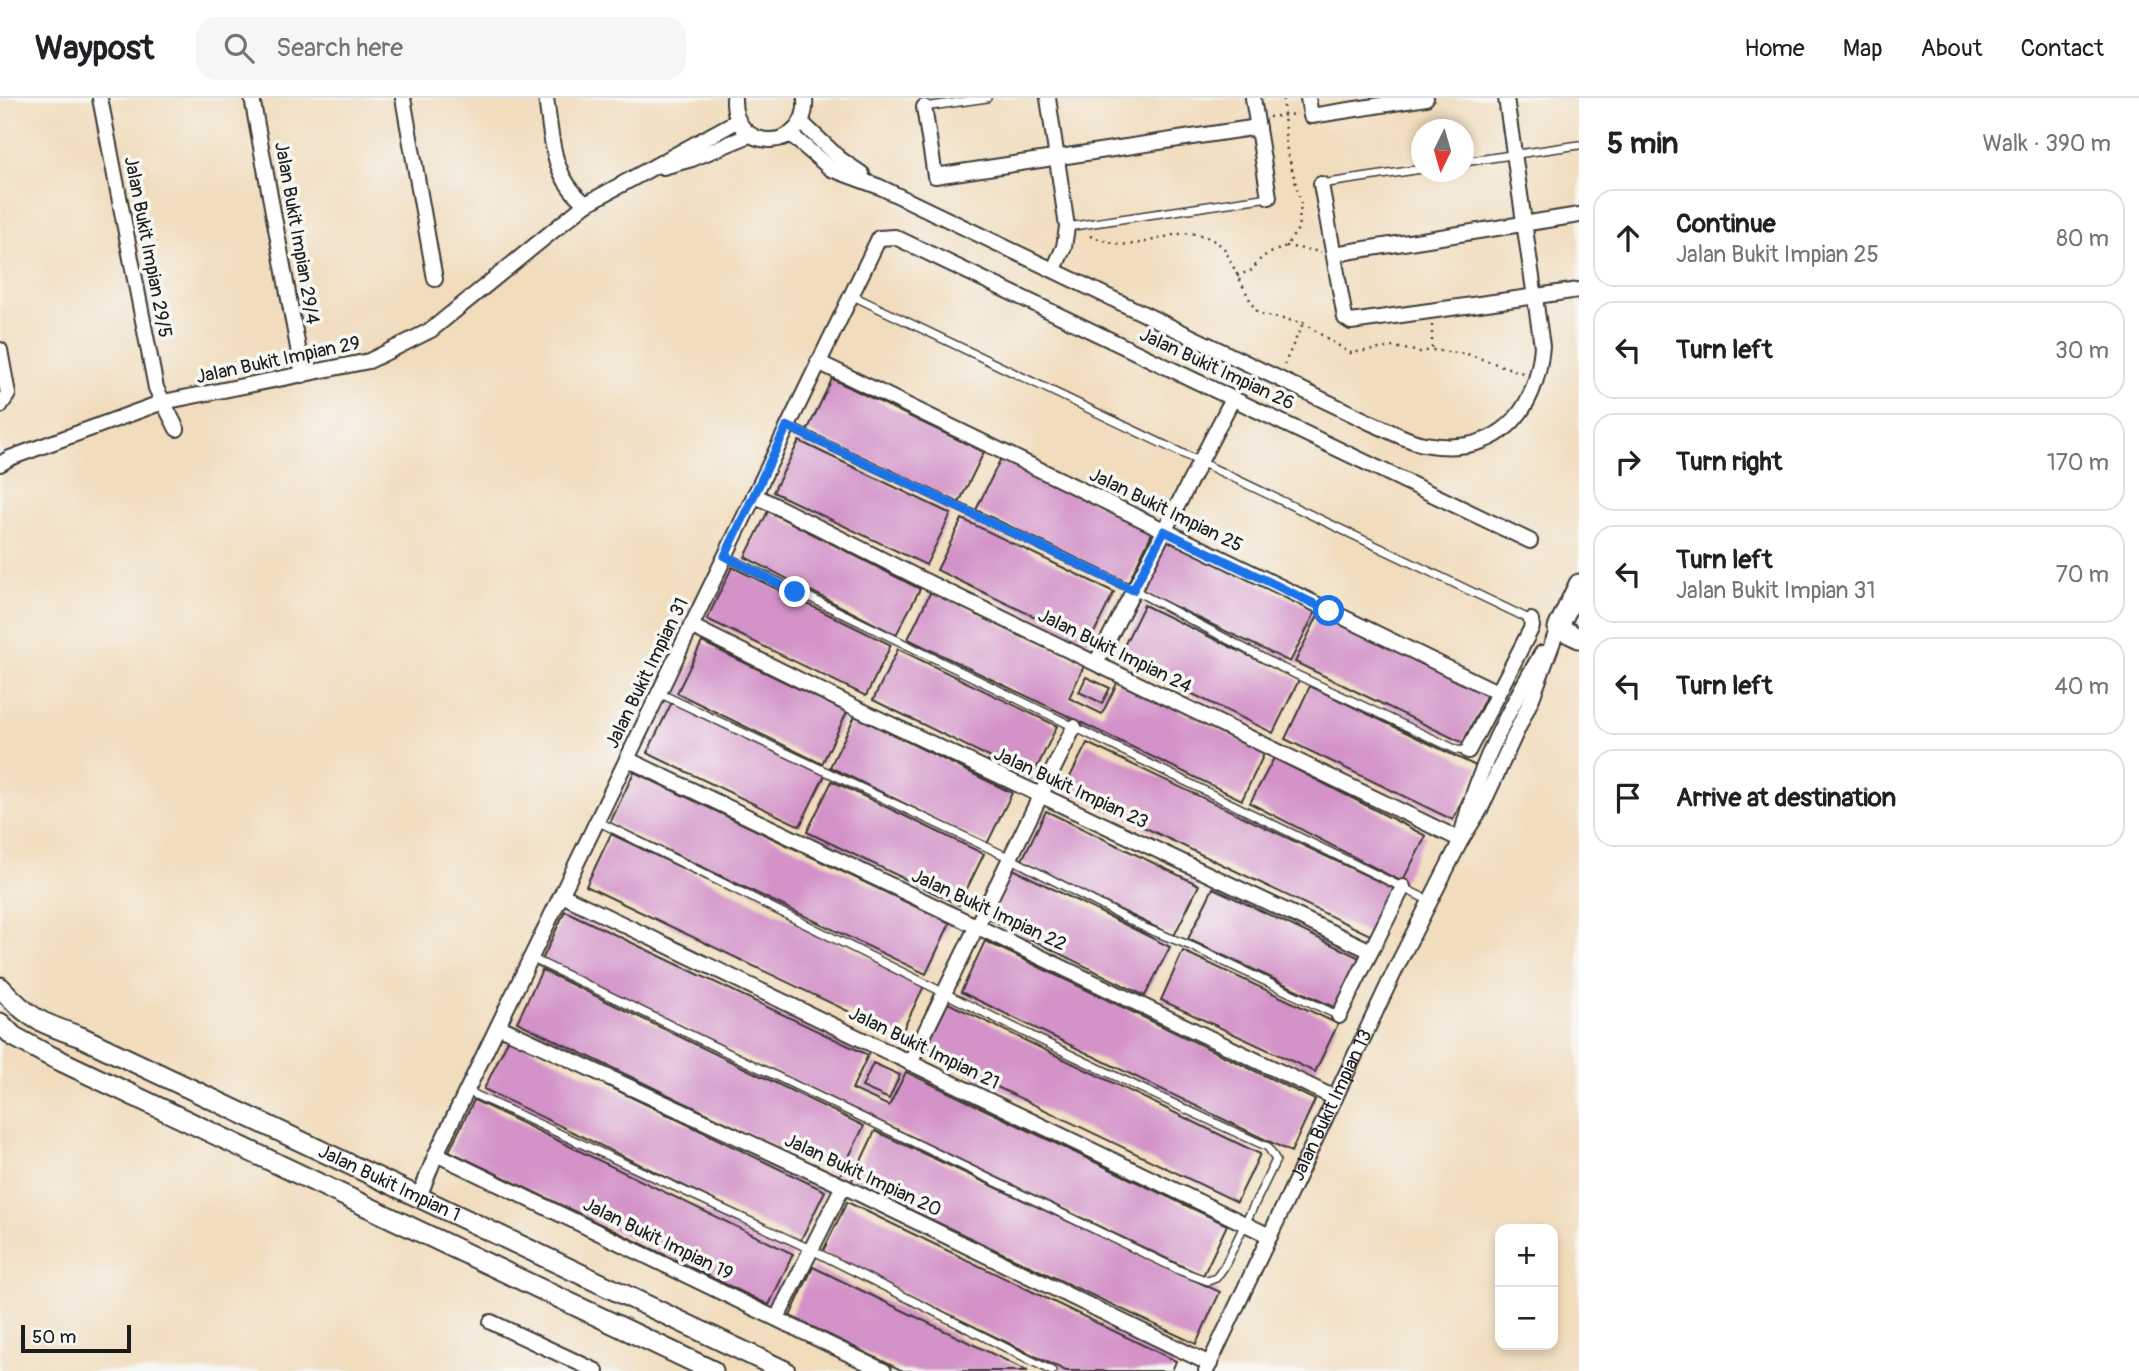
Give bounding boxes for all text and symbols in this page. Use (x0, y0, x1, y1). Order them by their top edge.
search box (196, 17, 686, 80)
text: Waypost (35, 28, 154, 69)
icon: search (220, 29, 258, 67)
text: Search here (276, 32, 403, 64)
text: Home (1744, 34, 1805, 63)
text: Map (1843, 34, 1883, 63)
text: About (1921, 34, 1983, 63)
text: Contact (2021, 34, 2104, 63)
north arrow (1411, 119, 1474, 182)
text: 5 min (1607, 125, 1678, 162)
text: Walk · 390 m (1982, 129, 2111, 158)
street label: Jalan Bukit Impian 29/4 (269, 140, 325, 326)
street label: Jalan Bukit Impian 29/5 (119, 154, 177, 340)
text: Continue (1676, 208, 1776, 240)
icon: ahead (1609, 219, 1647, 257)
text: 80 m (2056, 224, 2109, 253)
text: Jalan Bukit Impian 25 (1676, 240, 1879, 269)
street label: Jalan Bukit Impian 26 (1136, 323, 1298, 415)
street label: Jalan Bukit Impian 29 (194, 331, 362, 389)
icon: left (1609, 331, 1647, 369)
text: Turn left (1676, 334, 1772, 366)
text: 30 m (2055, 336, 2109, 365)
icon: right (1609, 443, 1647, 481)
text: Turn right (1676, 446, 1782, 478)
text: 170 m (2047, 448, 2109, 477)
street label: Jalan Bukit Impian 25 (1085, 462, 1247, 558)
text: Turn left (1676, 544, 1772, 576)
icon: left (1609, 555, 1647, 593)
text: 70 m (2056, 560, 2109, 589)
route end (779, 576, 810, 607)
text: Jalan Bukit Impian 31 (1676, 576, 1875, 605)
street label: Jalan Bukit Impian 31 (600, 594, 694, 752)
route start (1313, 595, 1344, 626)
street label: Jalan Bukit Impian 24 (1034, 603, 1196, 699)
icon: left (1609, 667, 1647, 705)
text: Turn left (1676, 670, 1772, 702)
text: 40 m (2055, 672, 2109, 701)
street label: Jalan Bukit Impian 23 (990, 742, 1152, 834)
icon: arrive (1609, 779, 1647, 817)
text: Arrive at destination (1676, 782, 1896, 814)
street label: Jalan Bukit Impian 22 (908, 864, 1070, 956)
street label: Jalan Bukit Impian 21 (845, 1001, 1003, 1095)
street label: Jalan Bukit Impian 13 (1285, 1025, 1377, 1185)
street label: Jalan Bukit Impian 20 (781, 1128, 945, 1222)
street label: Jalan Bukit Impian 1 (314, 1139, 464, 1227)
street label: Jalan Bukit Impian 19 (579, 1192, 737, 1286)
map controls (1495, 1224, 1558, 1350)
button: + (1495, 1224, 1558, 1287)
button: − (1495, 1287, 1558, 1350)
scale bar (21, 1322, 131, 1354)
text: 50 m (32, 1325, 76, 1349)

